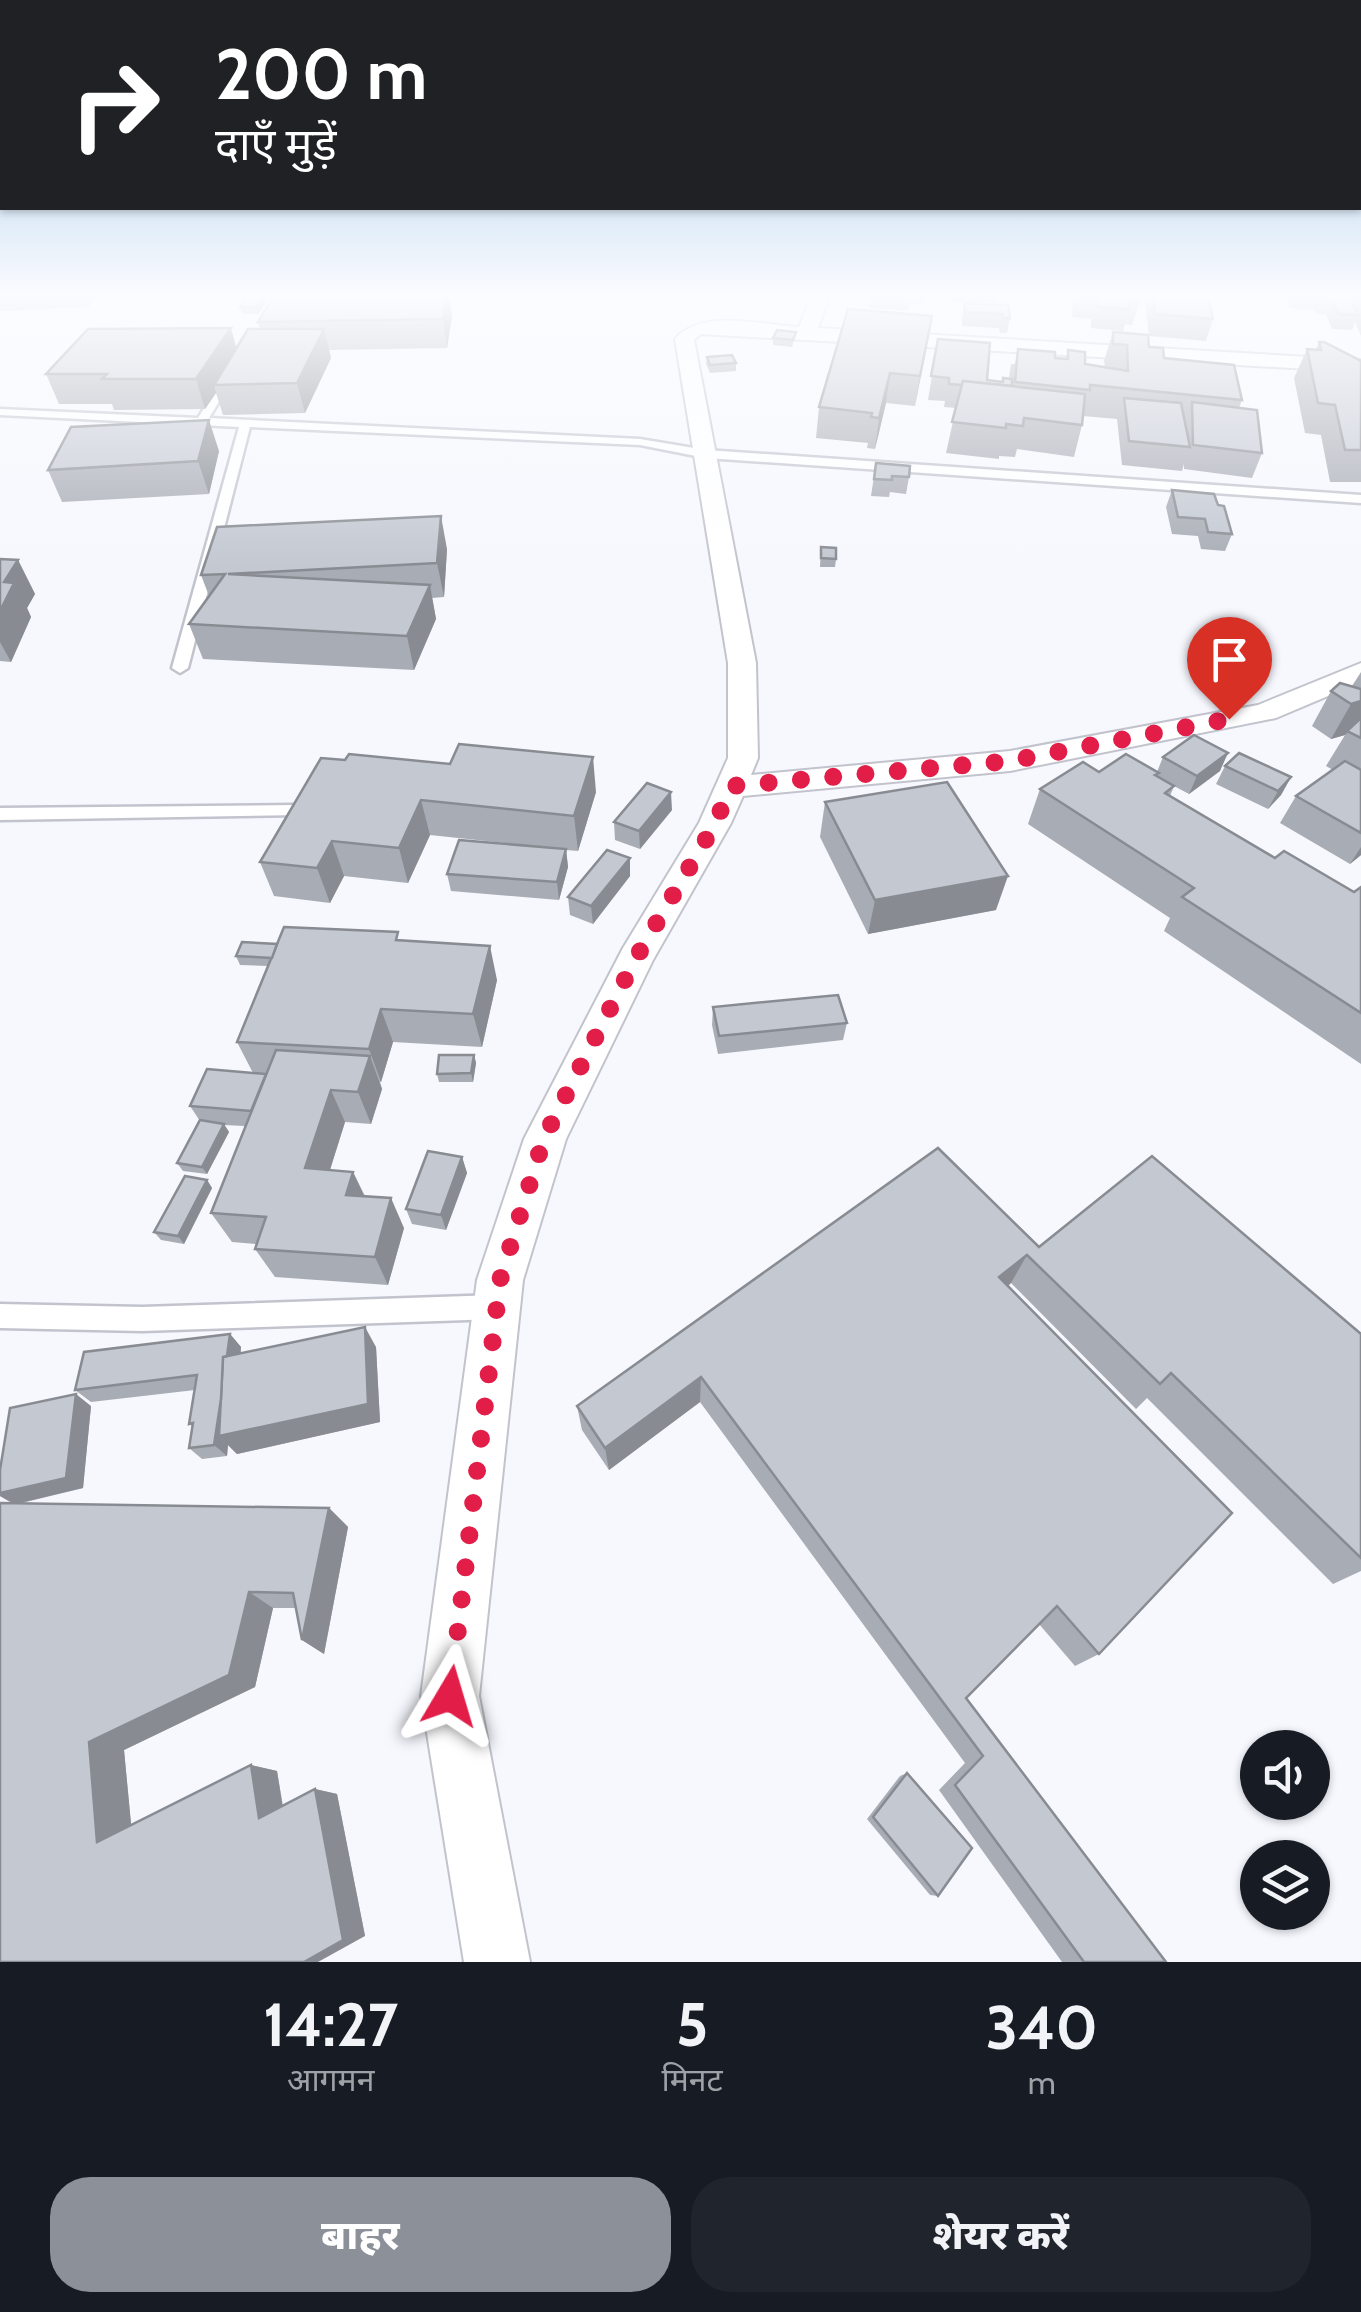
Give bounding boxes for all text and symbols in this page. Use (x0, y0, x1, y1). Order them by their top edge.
text: 200 m (215, 31, 427, 117)
icon: right (50, 40, 180, 170)
text: दाएँ मुड़ें (215, 117, 337, 171)
pin (1187, 617, 1272, 720)
icon: arrive (1202, 632, 1257, 687)
position arrow (398, 1644, 502, 1748)
map controls (1240, 1730, 1330, 1930)
button: sound (1240, 1730, 1330, 1820)
button: layers (1240, 1840, 1330, 1930)
text: 14:27 (263, 1988, 398, 2061)
text: 5 (676, 1988, 708, 2061)
text: 340 (986, 1991, 1098, 2064)
text: आगमन (287, 2060, 375, 2099)
text: मिनट (661, 2060, 723, 2099)
text: m (1028, 2063, 1056, 2102)
button: बाहर (50, 2177, 671, 2292)
button: शेयर करें (691, 2177, 1311, 2292)

